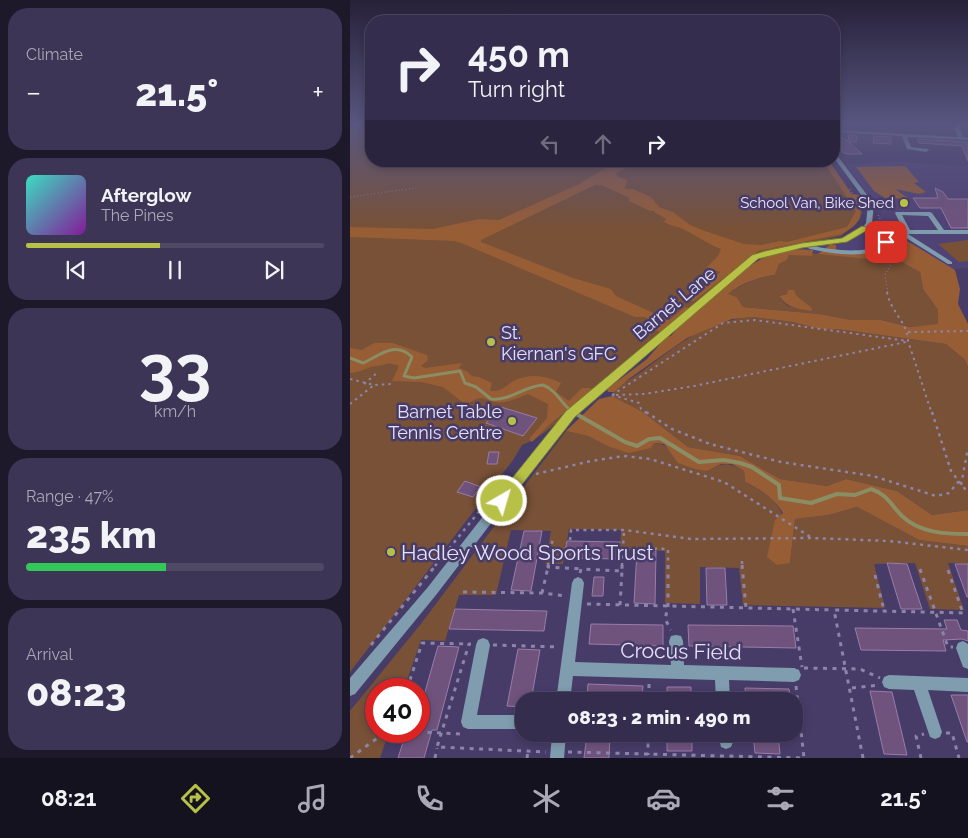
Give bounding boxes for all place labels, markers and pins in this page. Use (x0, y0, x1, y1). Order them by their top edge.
place label: School Van, Bike Shed (740, 194, 894, 212)
marker: School Van, Bike Shed (898, 197, 910, 209)
pin (865, 221, 907, 263)
place label: St. Kiernan's GFC (501, 322, 616, 364)
marker: St. Kiernan's GFC (485, 336, 497, 348)
place label: Barnet Table Tennis Centre (388, 401, 502, 443)
marker: Barnet Table Tennis Centre (506, 415, 518, 427)
place label: Hadley Wood Sports Trust (401, 540, 653, 565)
marker: Hadley Wood Sports Trust (385, 546, 397, 558)

